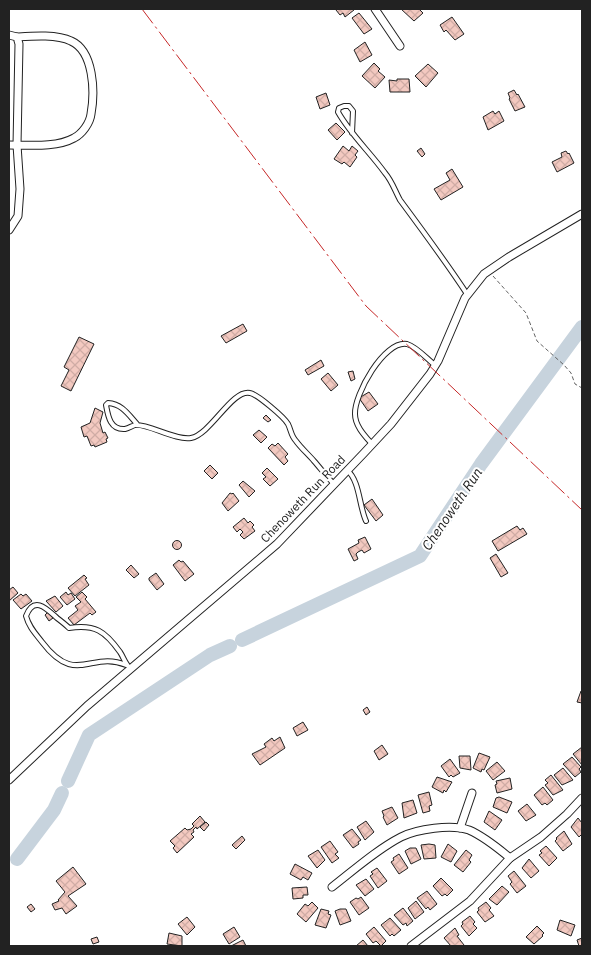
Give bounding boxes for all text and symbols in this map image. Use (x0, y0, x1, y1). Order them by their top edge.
street label: Chenoweth Run Road (257, 452, 348, 545)
water label: Chenoweth Run (418, 464, 486, 554)

